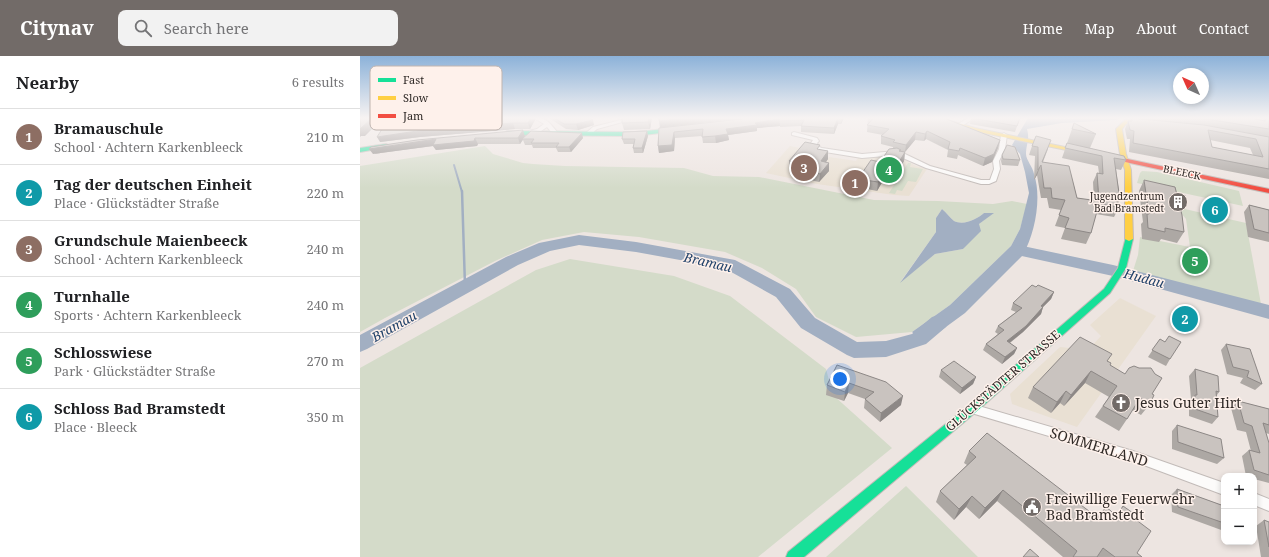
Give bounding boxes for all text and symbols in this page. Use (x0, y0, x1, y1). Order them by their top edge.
search box (118, 10, 398, 46)
text: Citynav (20, 15, 94, 41)
icon: search (132, 17, 154, 39)
text: Search here (164, 18, 249, 38)
text: Home (1023, 19, 1063, 38)
text: Map (1085, 19, 1114, 38)
text: About (1136, 19, 1177, 38)
text: Contact (1199, 19, 1249, 38)
legend (370, 66, 502, 130)
north arrow (1173, 68, 1209, 104)
text: Nearby (16, 71, 79, 94)
text: Fast (403, 72, 424, 87)
text: 6 results (292, 73, 344, 91)
text: Slow (403, 90, 429, 105)
text: Jam (402, 108, 424, 123)
text: Bramauschule (54, 118, 163, 138)
text: 1 (25, 128, 33, 146)
text: 210 m (307, 128, 344, 146)
text: School · Achtern Karkenbleeck (54, 138, 243, 156)
pin: 3 (791, 153, 817, 183)
pin: 4 (876, 155, 902, 185)
street label: BLEECK (1162, 161, 1203, 183)
pin: 1 (842, 168, 868, 198)
text: Tag der deutschen Einheit (54, 174, 252, 194)
text: 2 (25, 184, 33, 202)
text: 220 m (307, 184, 344, 202)
place label: Jugendzentrum Bad Bramstedt (1089, 189, 1165, 215)
building icon: Jugendzentrum Bad Bramstedt (1167, 191, 1189, 213)
text: Place · Glückstädter Straße (54, 194, 219, 212)
pin: 6 (1202, 195, 1228, 225)
text: Grundschule Maienbeeck (54, 230, 248, 250)
text: 3 (25, 240, 33, 258)
text: 240 m (307, 240, 344, 258)
pin: 5 (1182, 246, 1208, 276)
water label: Bramau (681, 248, 734, 276)
text: School · Achtern Karkenbleeck (54, 250, 243, 268)
water label: Hudau (1121, 264, 1166, 292)
text: Turnhalle (54, 286, 130, 306)
text: 4 (25, 296, 33, 314)
text: 240 m (307, 296, 344, 314)
pin: 2 (1172, 304, 1198, 334)
text: Sports · Achtern Karkenbleeck (54, 306, 241, 324)
water label: Bramau (367, 306, 420, 346)
street label: GLÜCKSTÄDTER STRASSE (942, 326, 1064, 435)
text: Schlosswiese (54, 342, 152, 362)
text: 5 (25, 352, 33, 370)
text: 270 m (307, 352, 344, 370)
text: Park · Glückstädter Straße (54, 362, 215, 380)
your location (830, 369, 850, 389)
church icon: Jesus Guter Hirt (1110, 392, 1132, 414)
place label: Jesus Guter Hirt (1134, 393, 1241, 412)
text: Schloss Bad Bramstedt (54, 398, 225, 418)
text: 6 (25, 408, 33, 426)
text: 350 m (307, 408, 344, 426)
text: Place · Bleeck (54, 418, 137, 436)
street label: SOMMERLAND (1048, 423, 1151, 470)
map controls (1221, 473, 1257, 545)
button: + (1221, 473, 1257, 509)
place label: Freiwillige Feuerwehr Bad Bramstedt (1046, 489, 1195, 524)
public building icon: Freiwillige Feuerwehr Bad Bramstedt (1021, 496, 1043, 518)
button: − (1221, 509, 1257, 545)

